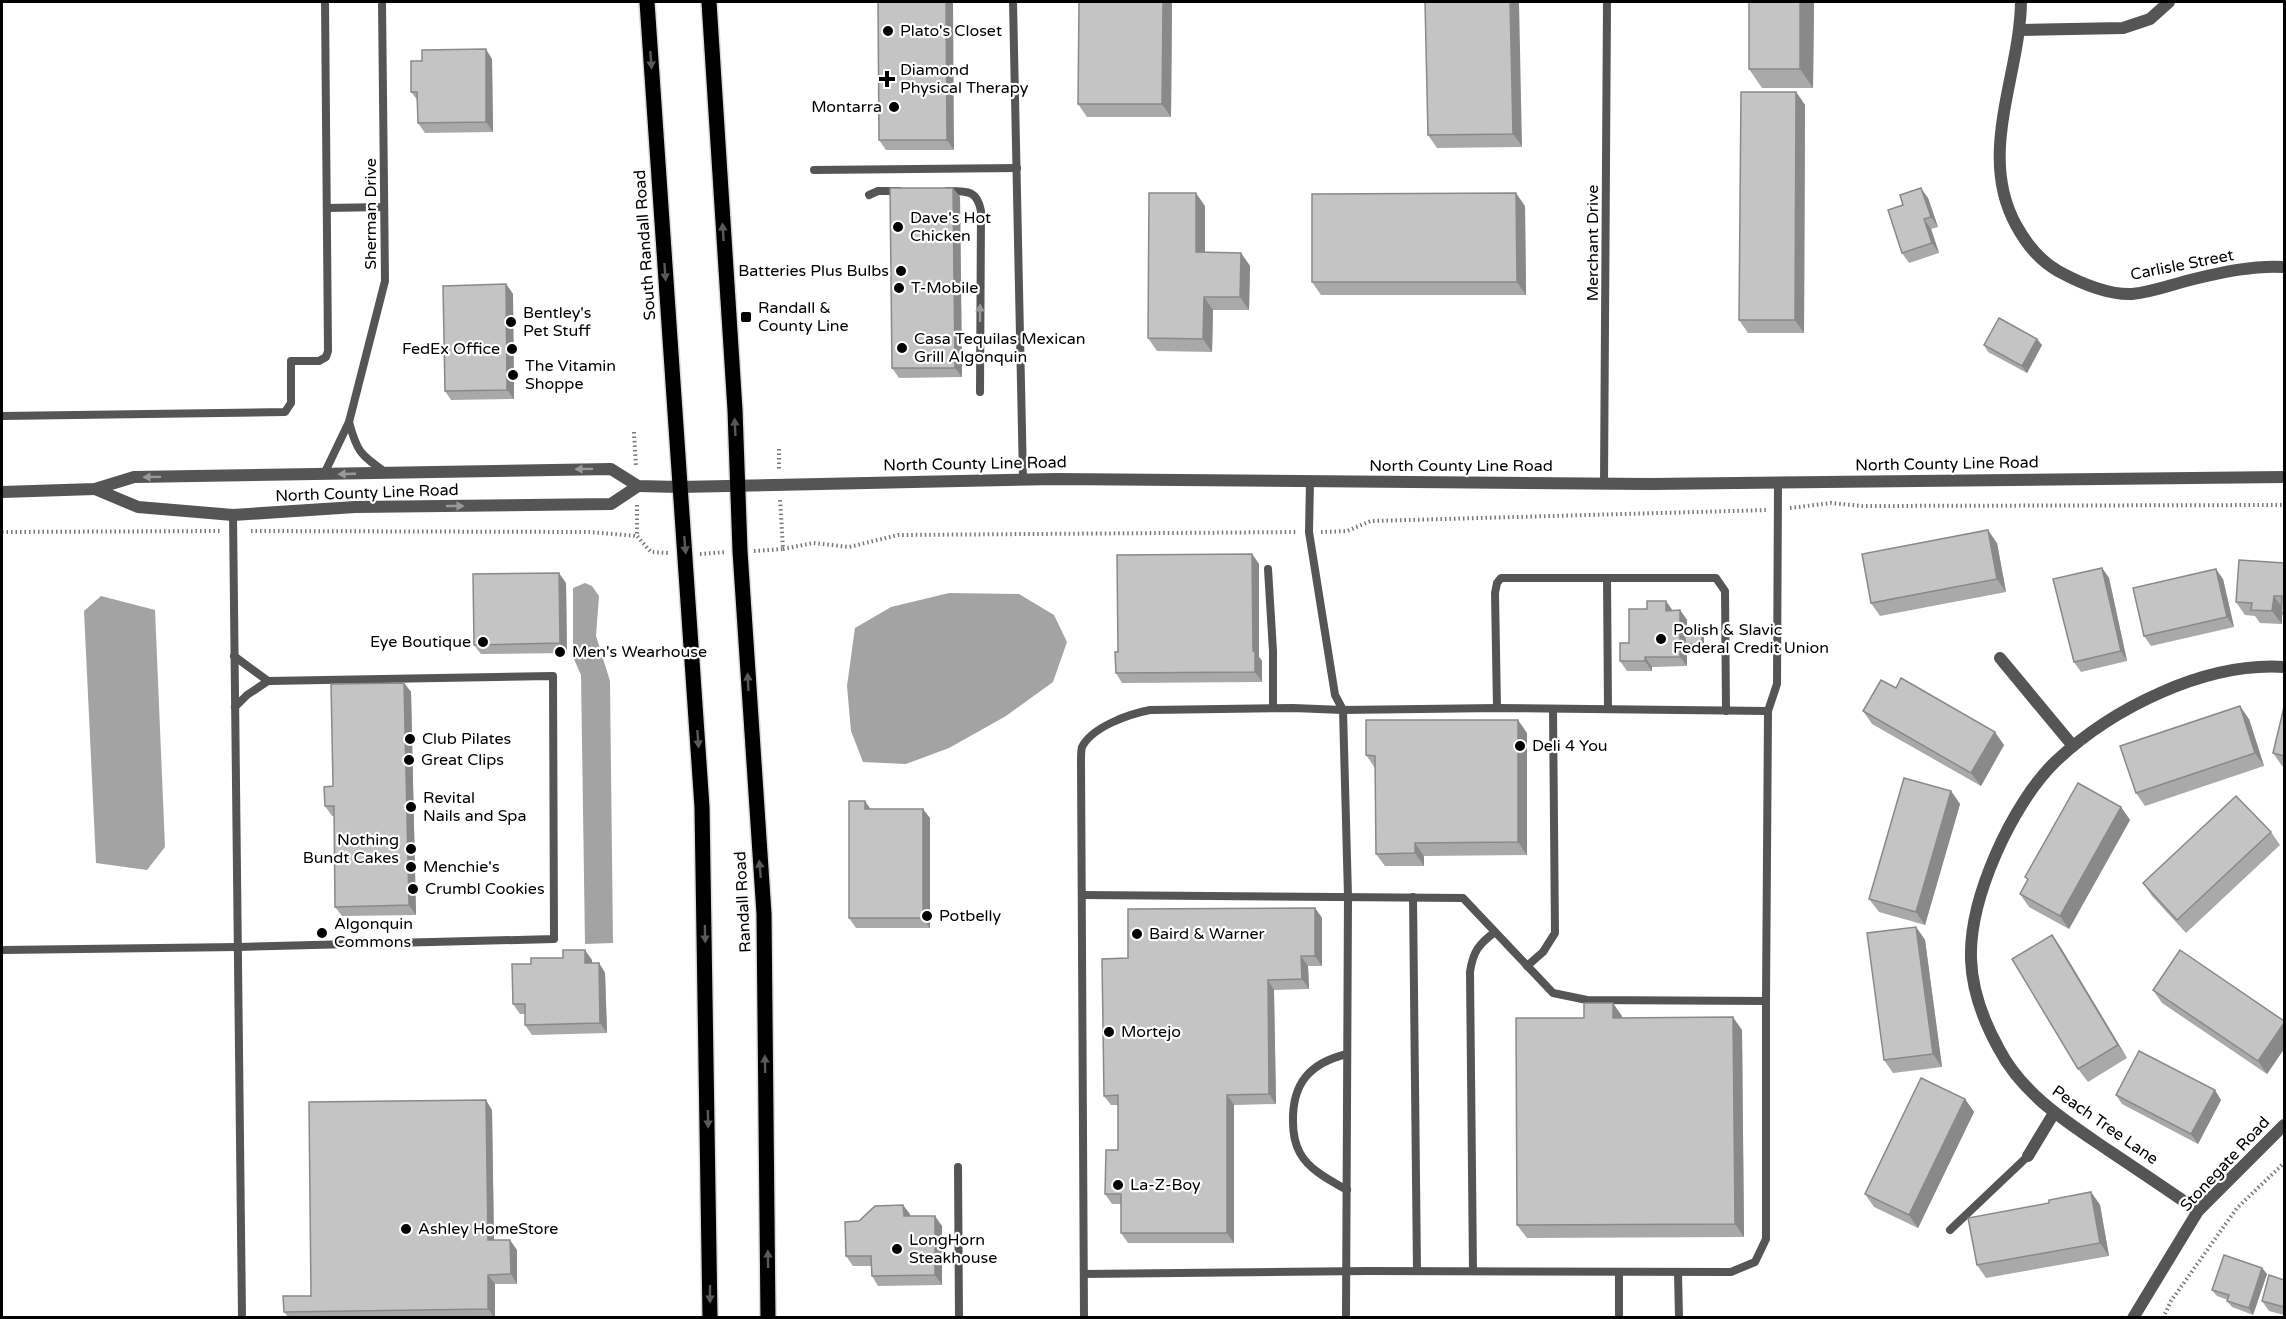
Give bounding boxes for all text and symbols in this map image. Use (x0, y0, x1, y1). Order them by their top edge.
place label: Plato's Closet (900, 21, 1002, 41)
marker: Plato's Closet (881, 24, 895, 38)
one-way arrow (646, 50, 655, 69)
place label: Diamond Physical Therapy (900, 60, 1029, 98)
marker: Diamond Physical Therapy (878, 70, 896, 88)
place label: Montarra (811, 97, 882, 117)
marker: Montarra (887, 100, 901, 114)
street label: Sherman Drive (361, 158, 381, 270)
street label: South Randall Road (630, 169, 660, 321)
street label: Merchant Drive (1583, 185, 1603, 301)
place label: Dave's Hot Chicken (910, 208, 991, 246)
marker: Dave's Hot Chicken (891, 220, 905, 234)
one-way arrow (718, 223, 727, 242)
street label: Carlisle Street (2129, 245, 2235, 285)
place label: Batteries Plus Bulbs (738, 261, 889, 281)
one-way arrow (660, 262, 669, 281)
marker: Batteries Plus Bulbs (894, 264, 908, 278)
place label: T-Mobile (911, 278, 978, 298)
marker: T-Mobile (892, 281, 906, 295)
place label: Randall & County Line (758, 298, 849, 336)
place label: Bentley's Pet Stuff (523, 303, 592, 341)
one-way arrow (975, 303, 985, 322)
marker: Randall & County Line (739, 310, 753, 324)
marker: Bentley's Pet Stuff (504, 315, 518, 329)
place label: Casa Tequilas Mexican Grill Algonquin (914, 329, 1085, 367)
place label: FedEx Office (402, 339, 500, 359)
marker: Casa Tequilas Mexican Grill Algonquin (895, 341, 909, 355)
marker: FedEx Office (505, 342, 519, 356)
place label: The Vitamin Shoppe (525, 356, 616, 394)
marker: The Vitamin Shoppe (506, 368, 520, 382)
one-way arrow (731, 417, 740, 436)
street label: North County Line Road (883, 452, 1067, 476)
street label: North County Line Road (1855, 452, 2039, 476)
street label: North County Line Road (1369, 456, 1553, 476)
one-way arrow (575, 465, 594, 474)
one-way arrow (338, 469, 357, 479)
one-way arrow (143, 472, 162, 482)
street label: North County Line Road (275, 480, 459, 506)
one-way arrow (446, 501, 465, 511)
one-way arrow (680, 535, 690, 554)
place label: Polish & Slavic Federal Credit Union (1673, 620, 1829, 658)
place label: Eye Boutique (370, 632, 471, 652)
marker: Polish & Slavic Federal Credit Union (1654, 632, 1668, 646)
marker: Eye Boutique (476, 635, 490, 649)
place label: Men's Wearhouse (572, 642, 707, 662)
marker: Men's Wearhouse (553, 645, 567, 659)
one-way arrow (743, 673, 753, 692)
place label: Club Pilates (422, 729, 511, 749)
one-way arrow (693, 730, 702, 749)
marker: Club Pilates (403, 732, 417, 746)
place label: Deli 4 You (1532, 736, 1608, 756)
marker: Deli 4 You (1513, 739, 1527, 753)
place label: Great Clips (421, 750, 504, 770)
marker: Great Clips (402, 753, 416, 767)
place label: Revital Nails and Spa (423, 788, 526, 826)
marker: Revital Nails and Spa (404, 800, 418, 814)
place label: Nothing Bundt Cakes (303, 830, 399, 868)
marker: Nothing Bundt Cakes (404, 842, 418, 856)
street label: Randall Road (730, 851, 756, 953)
place label: Menchie's (423, 857, 500, 877)
marker: Menchie's (404, 860, 418, 874)
one-way arrow (755, 860, 765, 879)
place label: Crumbl Cookies (425, 879, 545, 899)
marker: Crumbl Cookies (406, 882, 420, 896)
place label: Potbelly (939, 906, 1001, 926)
marker: Potbelly (920, 909, 934, 923)
place label: Algonquin Commons (334, 914, 413, 952)
place label: Baird & Warner (1149, 924, 1266, 944)
one-way arrow (700, 925, 710, 944)
marker: Algonquin Commons (315, 926, 329, 940)
marker: Baird & Warner (1130, 927, 1144, 941)
place label: Mortejo (1121, 1022, 1181, 1042)
marker: Mortejo (1102, 1025, 1116, 1039)
one-way arrow (761, 1055, 770, 1074)
street label: Peach Tree Lane (2048, 1081, 2162, 1169)
one-way arrow (703, 1110, 713, 1129)
street label: Stonegate Road (2176, 1112, 2274, 1216)
place label: La-Z-Boy (1130, 1175, 1201, 1195)
marker: La-Z-Boy (1111, 1178, 1125, 1192)
place label: Ashley HomeStore (418, 1219, 558, 1239)
marker: Ashley HomeStore (399, 1222, 413, 1236)
place label: LongHorn Steakhouse (909, 1230, 997, 1268)
marker: LongHorn Steakhouse (890, 1242, 904, 1256)
one-way arrow (763, 1250, 772, 1269)
one-way arrow (705, 1284, 715, 1303)

